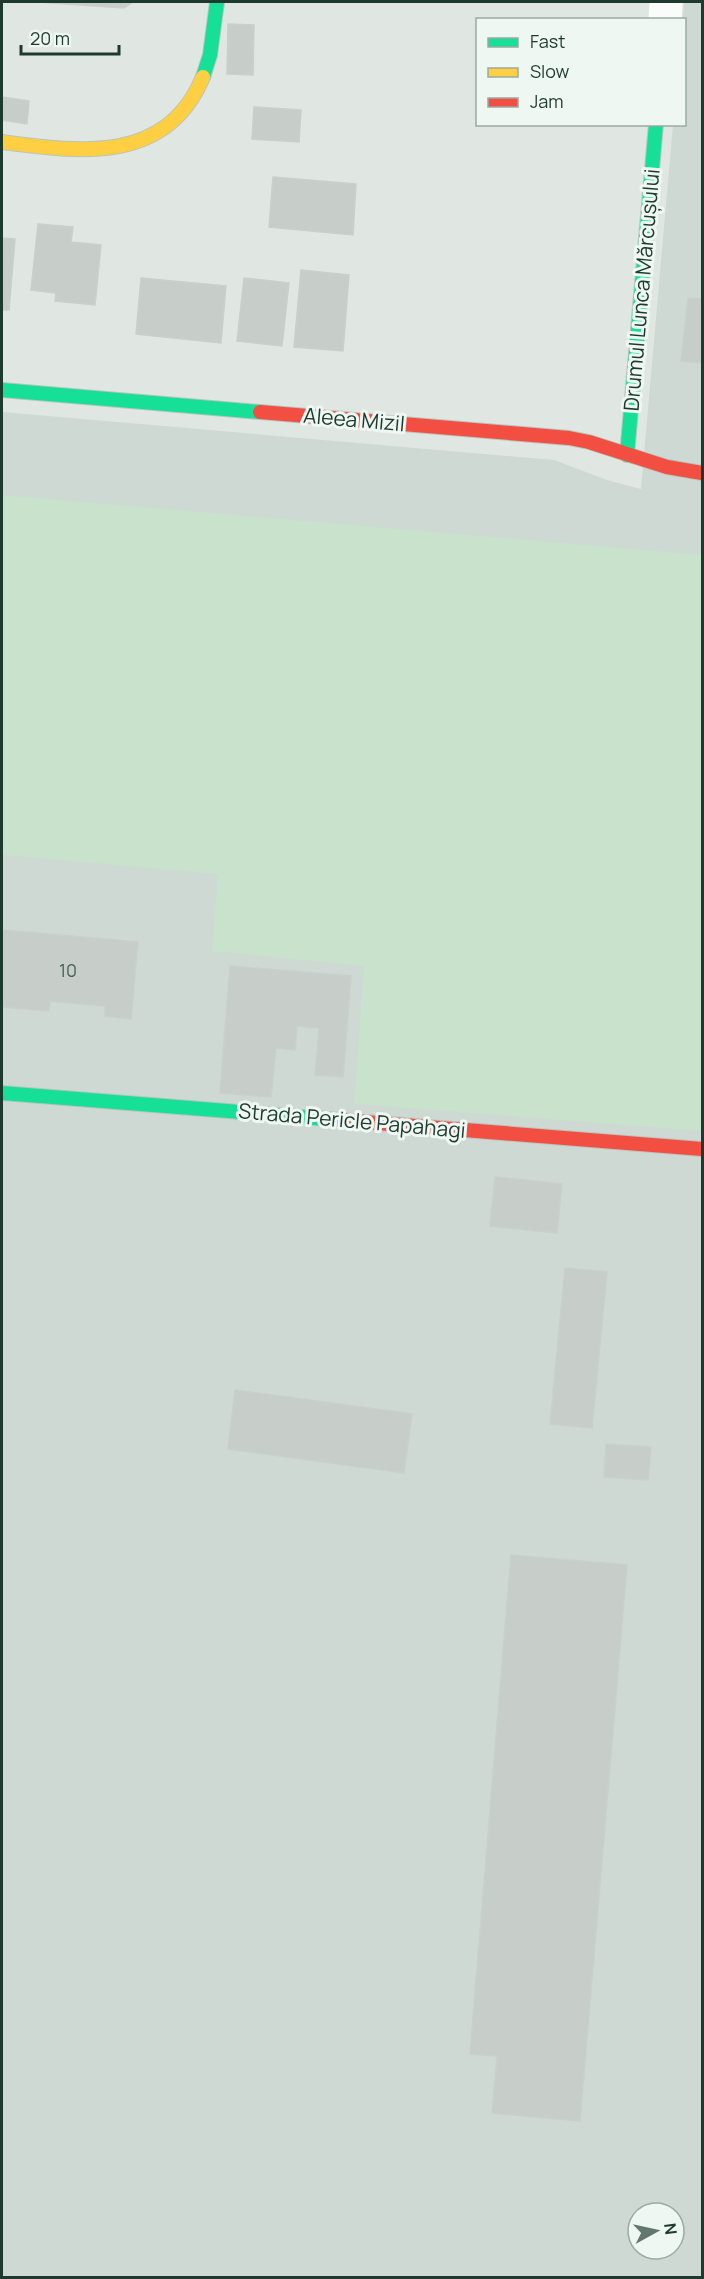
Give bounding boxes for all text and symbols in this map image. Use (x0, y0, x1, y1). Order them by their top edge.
scale bar (21, 18, 118, 56)
legend (476, 18, 686, 126)
text: 20 m (30, 26, 70, 50)
text: Fast (530, 29, 565, 53)
text: Slow (530, 59, 570, 83)
text: Jam (530, 89, 564, 113)
street label: Drumul Lunca Mărcușului (616, 168, 666, 412)
street label: Aleea Mizil (302, 401, 406, 437)
house number: 10 (59, 958, 77, 982)
street label: Strada Pericle Papahagi (237, 1096, 467, 1144)
north arrow (626, 2201, 686, 2261)
text: N (659, 2222, 683, 2236)

